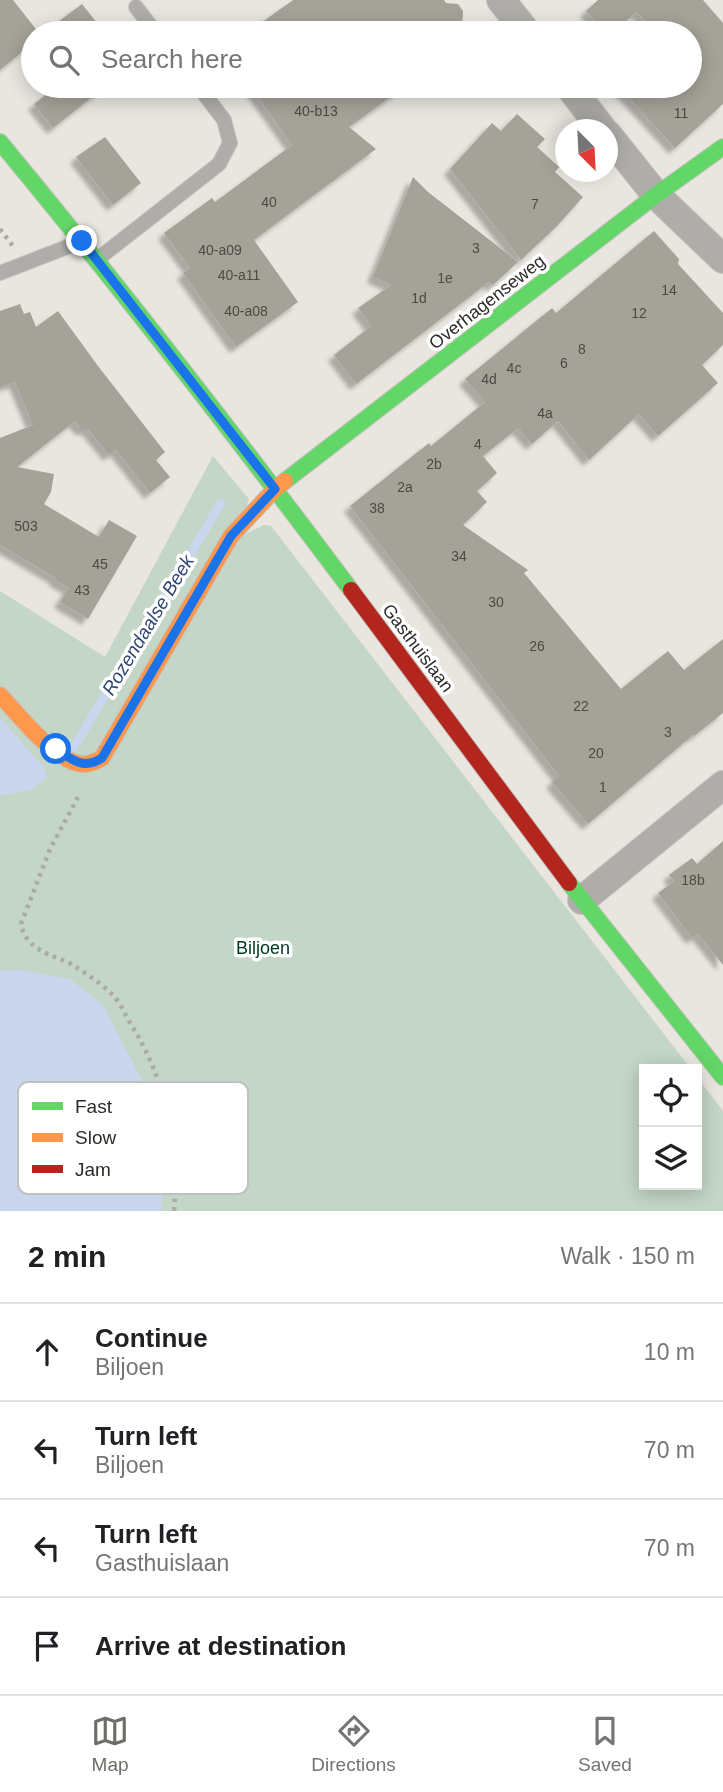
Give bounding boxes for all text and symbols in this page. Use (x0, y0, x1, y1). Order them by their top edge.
search box (21, 21, 702, 98)
icon: search (45, 41, 83, 79)
text: Search here (101, 44, 243, 74)
house number: 40-b13 (294, 103, 338, 119)
house number: 11 (674, 105, 688, 121)
north arrow (555, 119, 618, 182)
house number: 40 (261, 194, 277, 210)
house number: 7 (531, 196, 539, 212)
route end (66, 225, 97, 256)
house number: 3 (472, 240, 480, 256)
house number: 40-a09 (198, 242, 242, 258)
street label: Overhagenseweg (425, 251, 549, 353)
house number: 40-a11 (218, 267, 260, 283)
house number: 1e (437, 270, 453, 286)
house number: 14 (661, 282, 677, 298)
house number: 1d (411, 290, 427, 306)
house number: 40-a08 (224, 303, 268, 319)
house number: 12 (631, 305, 647, 321)
house number: 8 (578, 341, 586, 357)
house number: 6 (560, 355, 568, 371)
house number: 4c (507, 360, 521, 376)
house number: 4d (481, 371, 497, 387)
house number: 4a (537, 405, 553, 421)
house number: 4 (474, 436, 482, 452)
house number: 2b (426, 456, 442, 472)
house number: 2a (397, 479, 413, 495)
house number: 38 (369, 500, 385, 516)
house number: 503 (14, 518, 38, 534)
house number: 34 (451, 548, 467, 564)
water label: Rozendaalse Beek (98, 550, 199, 699)
house number: 45 (92, 556, 108, 572)
house number: 43 (74, 582, 90, 598)
house number: 30 (488, 594, 504, 610)
street label: Gasthuislaan (378, 600, 458, 696)
house number: 26 (529, 638, 545, 654)
house number: 22 (573, 698, 589, 714)
house number: 3 (664, 724, 672, 740)
route start (40, 733, 71, 764)
house number: 20 (588, 745, 604, 761)
house number: 1 (599, 779, 607, 795)
house number: 18b (681, 872, 705, 888)
park label: Biljoen (236, 938, 290, 958)
map controls (639, 1064, 702, 1190)
button: locate (639, 1064, 702, 1127)
legend (18, 1082, 248, 1194)
text: Fast (75, 1096, 113, 1117)
text: Slow (75, 1127, 116, 1148)
button: layers (639, 1127, 702, 1190)
text: Jam (75, 1159, 111, 1180)
text: 2 min (28, 1240, 106, 1273)
text: Walk · 150 m (560, 1243, 695, 1269)
text: Continue (95, 1323, 208, 1353)
icon: ahead (28, 1333, 66, 1371)
text: 10 m (644, 1339, 695, 1365)
text: Biljoen (95, 1354, 164, 1380)
text: Turn left (95, 1421, 197, 1451)
icon: left (28, 1431, 66, 1469)
text: 70 m (644, 1437, 695, 1463)
text: Biljoen (95, 1452, 164, 1478)
text: Turn left (95, 1519, 197, 1549)
icon: left (28, 1529, 66, 1567)
text: 70 m (644, 1535, 695, 1561)
text: Gasthuislaan (95, 1550, 229, 1576)
icon: arrive (28, 1627, 66, 1665)
text: Arrive at destination (95, 1631, 346, 1661)
tab: Map (91, 1712, 129, 1776)
tab: Directions (311, 1712, 396, 1776)
tab: Saved (578, 1712, 632, 1776)

